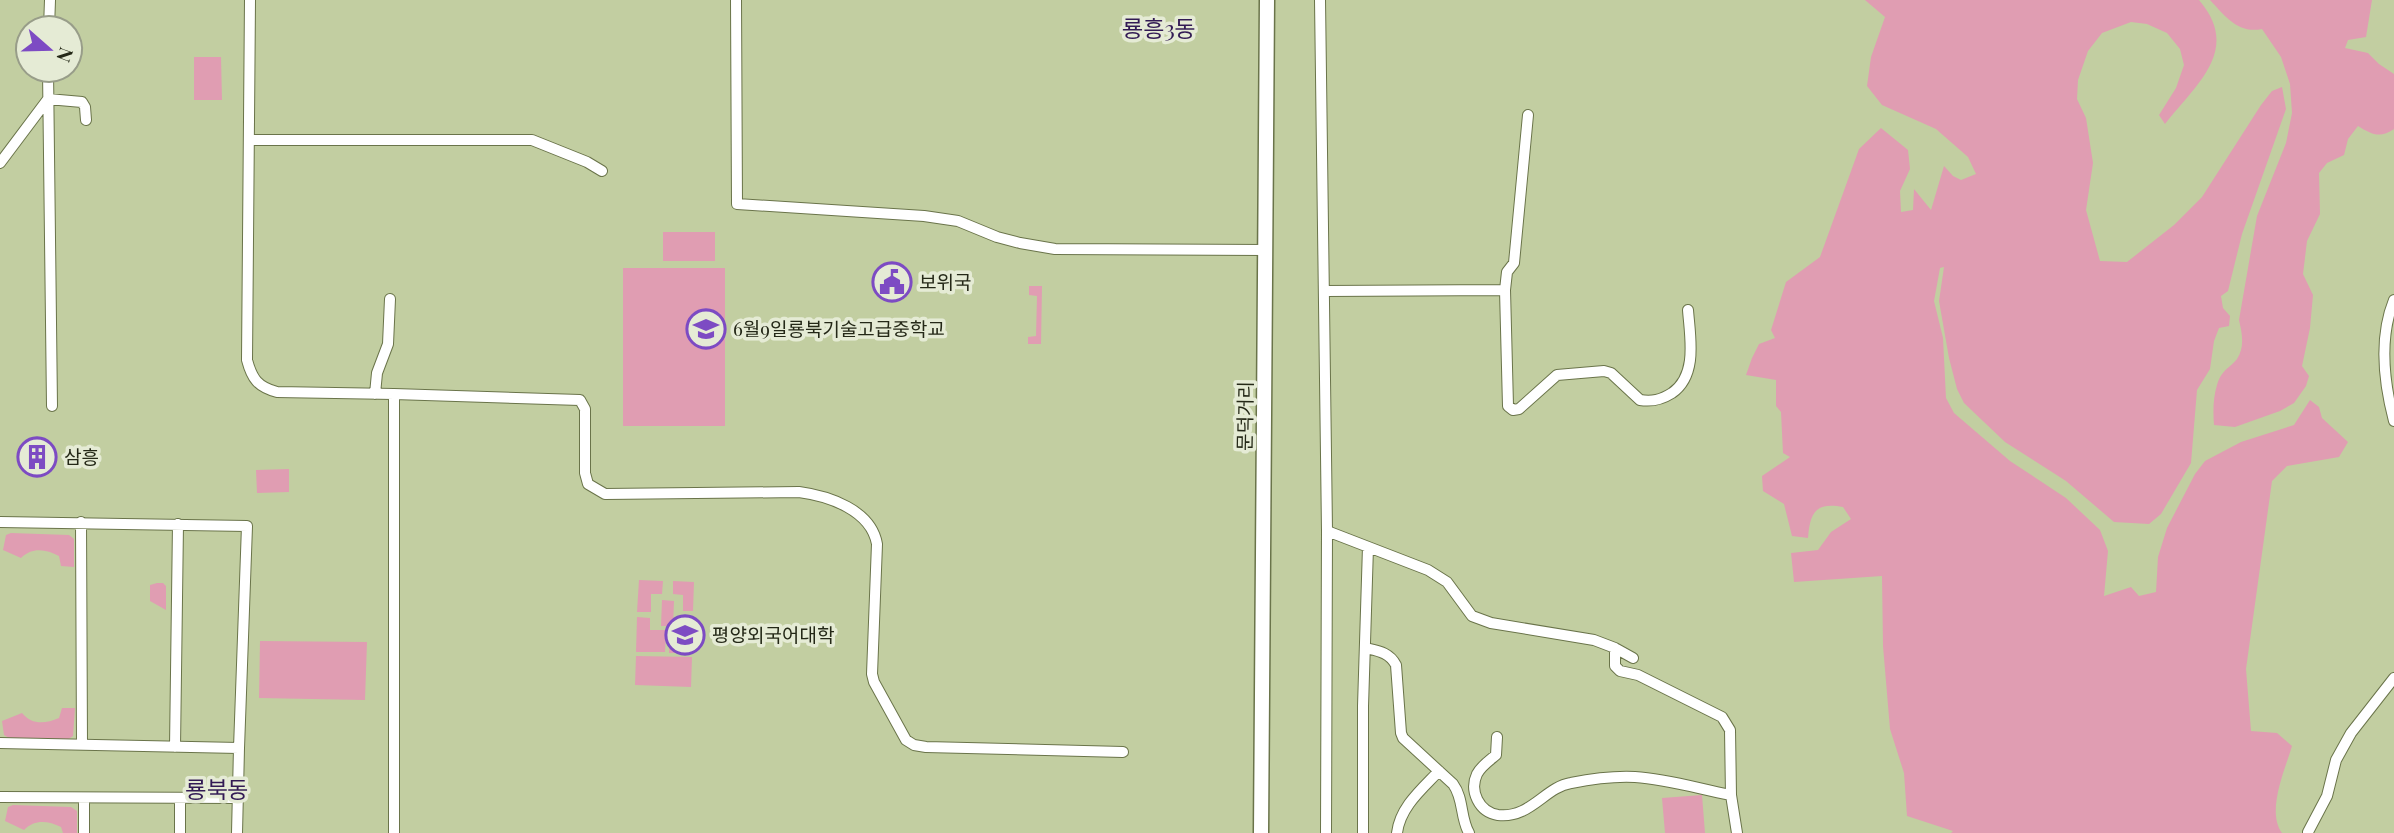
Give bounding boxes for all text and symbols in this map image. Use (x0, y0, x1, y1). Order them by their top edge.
district label: 룡흥3동 (1122, 12, 1196, 43)
north arrow (14, 14, 84, 84)
text: N (51, 44, 80, 66)
public building icon: 보위국 (871, 261, 913, 303)
place label: 보위국 (919, 268, 971, 294)
school or university icon: 6월9일룡북기술고급중학교 (685, 308, 727, 350)
place label: 6월9일룡북기술고급중학교 (733, 315, 945, 341)
street label: 문덕거리 (1230, 381, 1258, 451)
building icon: 삼흥 (16, 436, 58, 478)
place label: 삼흥 (64, 443, 99, 469)
school or university icon: 평양외국어대학 (664, 614, 706, 656)
place label: 평양외국어대학 (712, 621, 835, 647)
district label: 룡북동 (185, 773, 249, 804)

